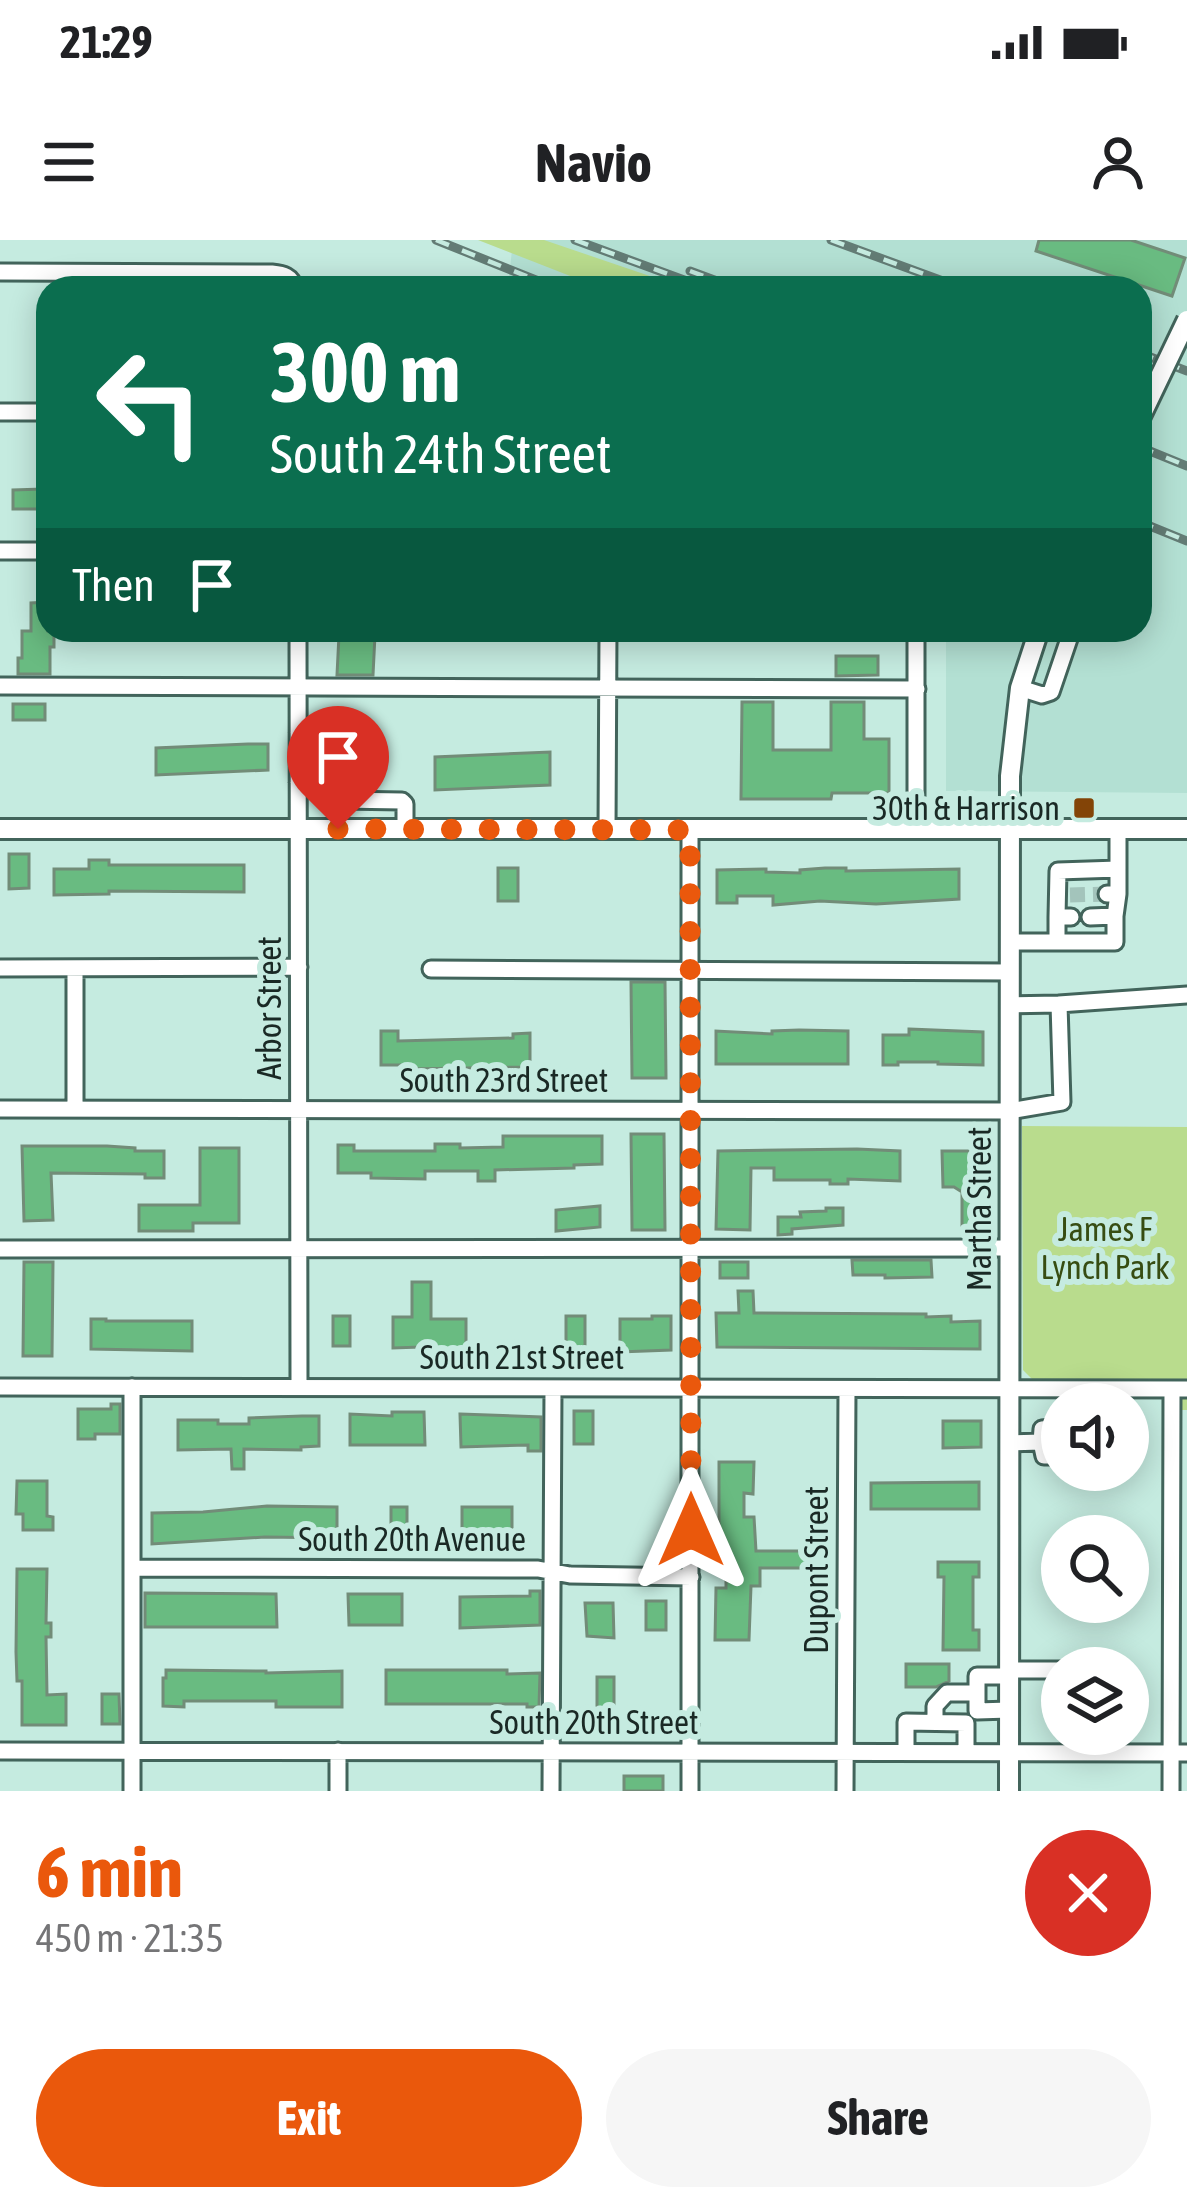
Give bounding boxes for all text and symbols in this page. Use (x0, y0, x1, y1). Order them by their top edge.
text: 21:29 (60, 16, 153, 68)
icon: menu (36, 129, 102, 195)
icon: person (1085, 129, 1151, 195)
text: Navio (535, 132, 652, 193)
icon: left (72, 324, 228, 480)
text: 300 m (270, 324, 460, 420)
text: South 24th Street (270, 423, 612, 484)
icon: arrive (179, 552, 245, 618)
text: Then (72, 559, 155, 611)
pin (287, 706, 389, 829)
icon: arrive (305, 724, 371, 790)
place label: 30th & Harrison (873, 789, 1060, 827)
marker: 30th & Harrison (1071, 795, 1097, 821)
street label: Arbor Street (250, 936, 288, 1080)
street label: South 23rd Street (400, 1061, 608, 1099)
street label: Martha Street (960, 1127, 998, 1291)
park label: James F Lynch Park (1040, 1210, 1170, 1286)
street label: South 21st Street (420, 1338, 624, 1376)
map controls (1041, 1383, 1149, 1755)
button: sound (1041, 1383, 1149, 1491)
position arrow (628, 1467, 754, 1593)
street label: Dupont Street (797, 1486, 835, 1654)
button: search (1041, 1515, 1149, 1623)
street label: South 20th Avenue (298, 1520, 526, 1558)
button: layers (1041, 1647, 1149, 1755)
street label: South 20th Street (490, 1703, 698, 1741)
text: 6 min (36, 1830, 183, 1912)
button: close (1025, 1830, 1151, 1956)
text: 450 m · 21:35 (36, 1916, 224, 1960)
button: Exit (36, 2049, 582, 2187)
button: Share (606, 2049, 1151, 2187)

